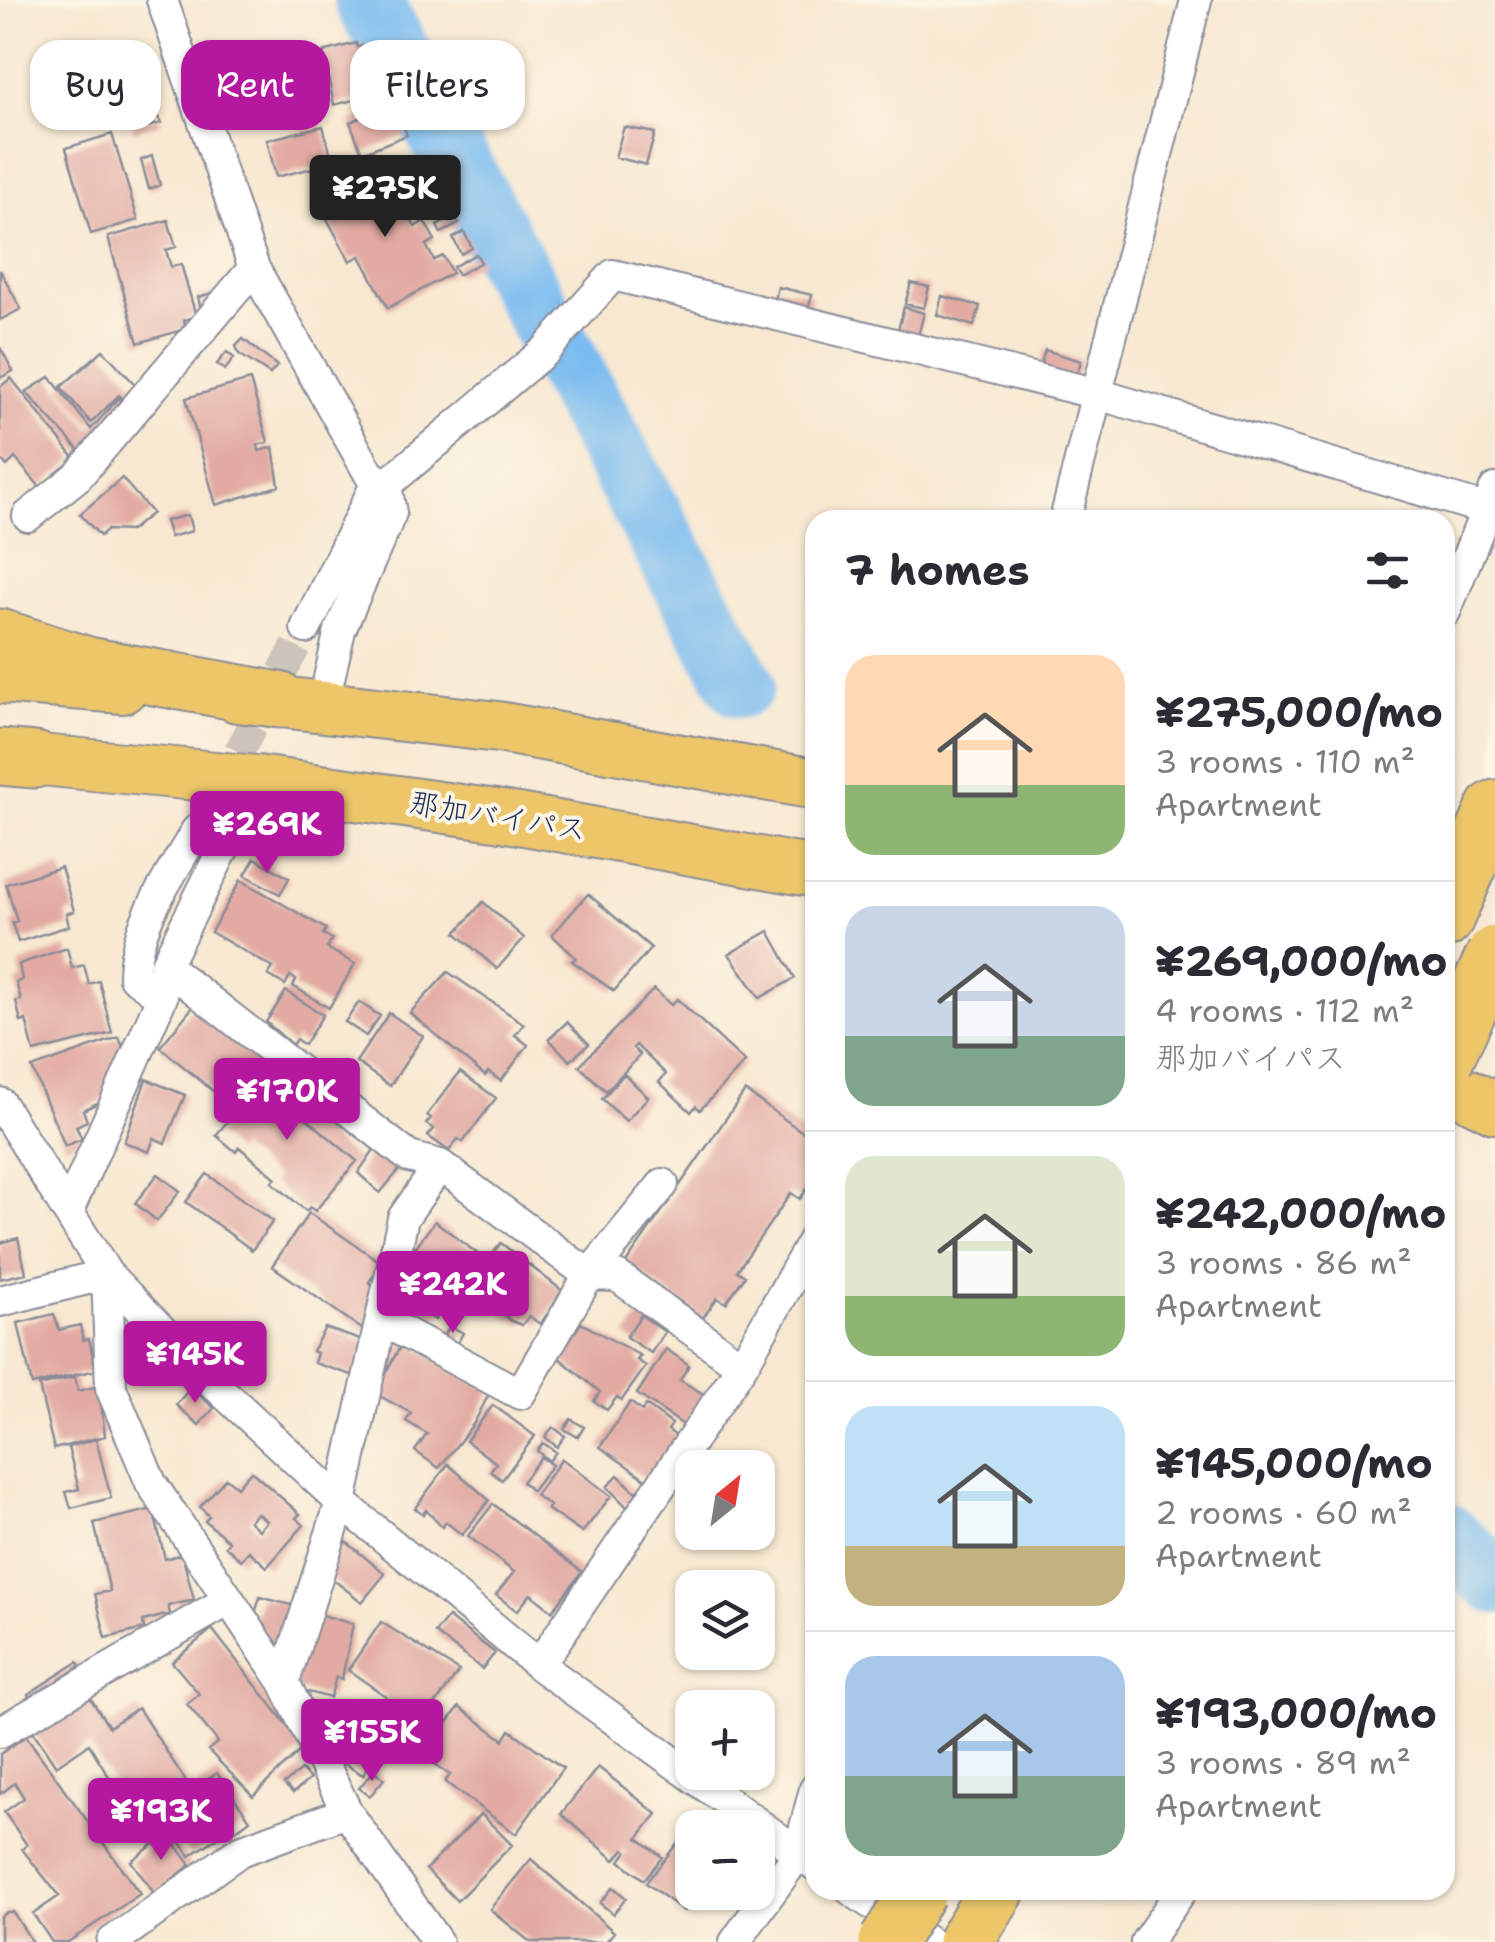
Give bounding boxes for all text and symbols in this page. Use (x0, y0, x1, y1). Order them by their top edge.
chip: Buy (30, 40, 161, 130)
chip: Rent (181, 40, 330, 130)
chip: Filters (350, 40, 525, 130)
pin: ¥275K (315, 155, 455, 240)
text: ¥275K (332, 166, 438, 209)
text: 7 homes (845, 542, 1030, 598)
icon: filters (1360, 543, 1415, 598)
text: ¥275,000/mo (1155, 684, 1443, 740)
icon: home (925, 695, 1045, 815)
text: 3 rooms · 110 m² (1155, 740, 1415, 783)
street label: 那加バイパス (406, 782, 590, 850)
text: Apartment (1155, 783, 1322, 826)
pin: ¥269K (197, 791, 337, 876)
text: ¥269K (212, 802, 322, 845)
text: ¥269,000/mo (1155, 933, 1448, 989)
icon: home (925, 946, 1045, 1066)
text: 4 rooms · 112 m² (1155, 989, 1414, 1032)
text: 那加バイパス (1155, 1036, 1346, 1079)
pin: ¥170K (217, 1058, 357, 1143)
text: ¥170K (236, 1069, 338, 1112)
text: ¥242,000/mo (1155, 1185, 1447, 1241)
icon: home (925, 1196, 1045, 1316)
text: 3 rooms · 86 m² (1155, 1241, 1412, 1284)
pin: ¥242K (383, 1251, 523, 1336)
text: ¥242K (399, 1262, 507, 1305)
text: Apartment (1155, 1284, 1322, 1327)
pin: ¥145K (125, 1321, 265, 1406)
text: ¥145K (146, 1332, 244, 1375)
text: ¥145,000/mo (1155, 1435, 1433, 1491)
icon: home (925, 1446, 1045, 1566)
north arrow (675, 1450, 775, 1550)
map controls (675, 1450, 775, 1910)
text: 2 rooms · 60 m² (1155, 1491, 1412, 1534)
text: Apartment (1155, 1534, 1322, 1577)
button: layers (675, 1570, 775, 1670)
text: ¥193,000/mo (1155, 1685, 1437, 1741)
button: + (675, 1690, 775, 1790)
icon: home (925, 1696, 1045, 1816)
pin: ¥155K (302, 1699, 442, 1784)
text: ¥155K (323, 1710, 421, 1753)
text: 3 rooms · 89 m² (1155, 1741, 1411, 1784)
pin: ¥193K (91, 1778, 231, 1863)
text: Apartment (1155, 1784, 1322, 1827)
text: ¥193K (110, 1789, 212, 1832)
button: − (675, 1810, 775, 1910)

